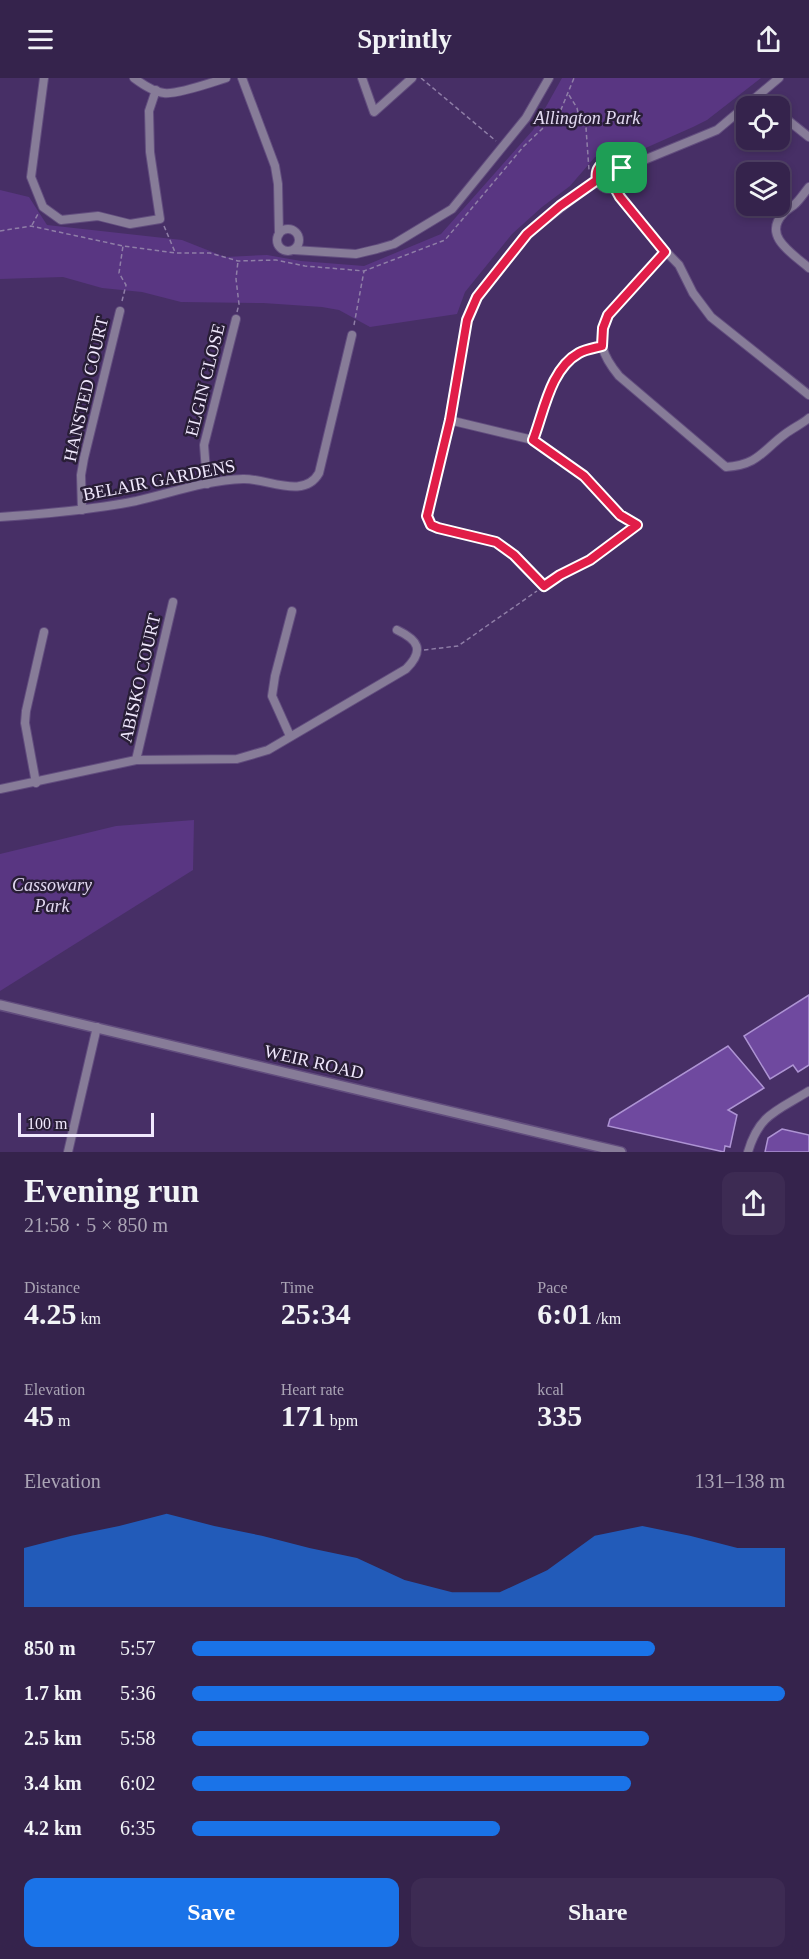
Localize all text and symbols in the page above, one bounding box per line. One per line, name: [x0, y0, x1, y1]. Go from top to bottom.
icon: menu: [24, 23, 57, 56]
icon: share: [752, 23, 785, 56]
text: Sprintly: [357, 24, 452, 54]
map controls: [736, 96, 790, 216]
button: locate: [736, 96, 790, 150]
park label: Allington Park: [533, 108, 641, 128]
pin: [596, 142, 647, 193]
icon: arrive: [605, 151, 638, 184]
button: layers: [736, 162, 790, 216]
street label: HANSTED COURT: [60, 314, 112, 464]
street label: ELGIN CLOSE: [181, 322, 229, 438]
street label: BELAIR GARDENS: [81, 455, 237, 505]
street label: ABISKO COURT: [115, 612, 165, 744]
park label: Cassowary Park: [12, 875, 92, 916]
street label: WEIR ROAD: [262, 1041, 366, 1083]
scale bar: [18, 1110, 154, 1138]
text: 100 m: [27, 1115, 67, 1132]
button: share: [722, 1172, 785, 1235]
text: Evening run: [24, 1173, 199, 1209]
text: 21:58 · 5 × 850 m: [24, 1214, 168, 1236]
text: Distance: [24, 1279, 80, 1296]
text: Time: [281, 1279, 314, 1296]
text: Pace: [537, 1279, 568, 1296]
text: 4.25: [24, 1297, 77, 1330]
text: 25:34: [281, 1297, 351, 1330]
text: 6:01: [537, 1297, 592, 1330]
text: km: [77, 1310, 101, 1327]
text: /km: [592, 1310, 621, 1327]
text: Elevation: [24, 1381, 85, 1398]
text: Heart rate: [281, 1381, 344, 1398]
text: kcal: [537, 1381, 564, 1398]
text: 45: [24, 1399, 54, 1432]
text: 171: [281, 1399, 326, 1432]
text: 335: [537, 1399, 582, 1432]
text: m: [54, 1412, 70, 1429]
text: bpm: [326, 1412, 358, 1429]
text: Elevation: [24, 1470, 101, 1492]
text: 131–138 m: [694, 1470, 785, 1492]
text: 850 m: [24, 1637, 76, 1659]
text: 5:57: [120, 1637, 156, 1659]
text: 1.7 km: [24, 1682, 82, 1704]
text: 5:36: [120, 1682, 156, 1704]
text: 2.5 km: [24, 1727, 82, 1749]
text: 5:58: [120, 1727, 156, 1749]
text: 3.4 km: [24, 1772, 82, 1794]
text: 6:02: [120, 1772, 156, 1794]
text: 4.2 km: [24, 1817, 82, 1839]
text: 6:35: [120, 1817, 156, 1839]
button: Save: [24, 1878, 399, 1947]
button: Share: [411, 1878, 785, 1947]

